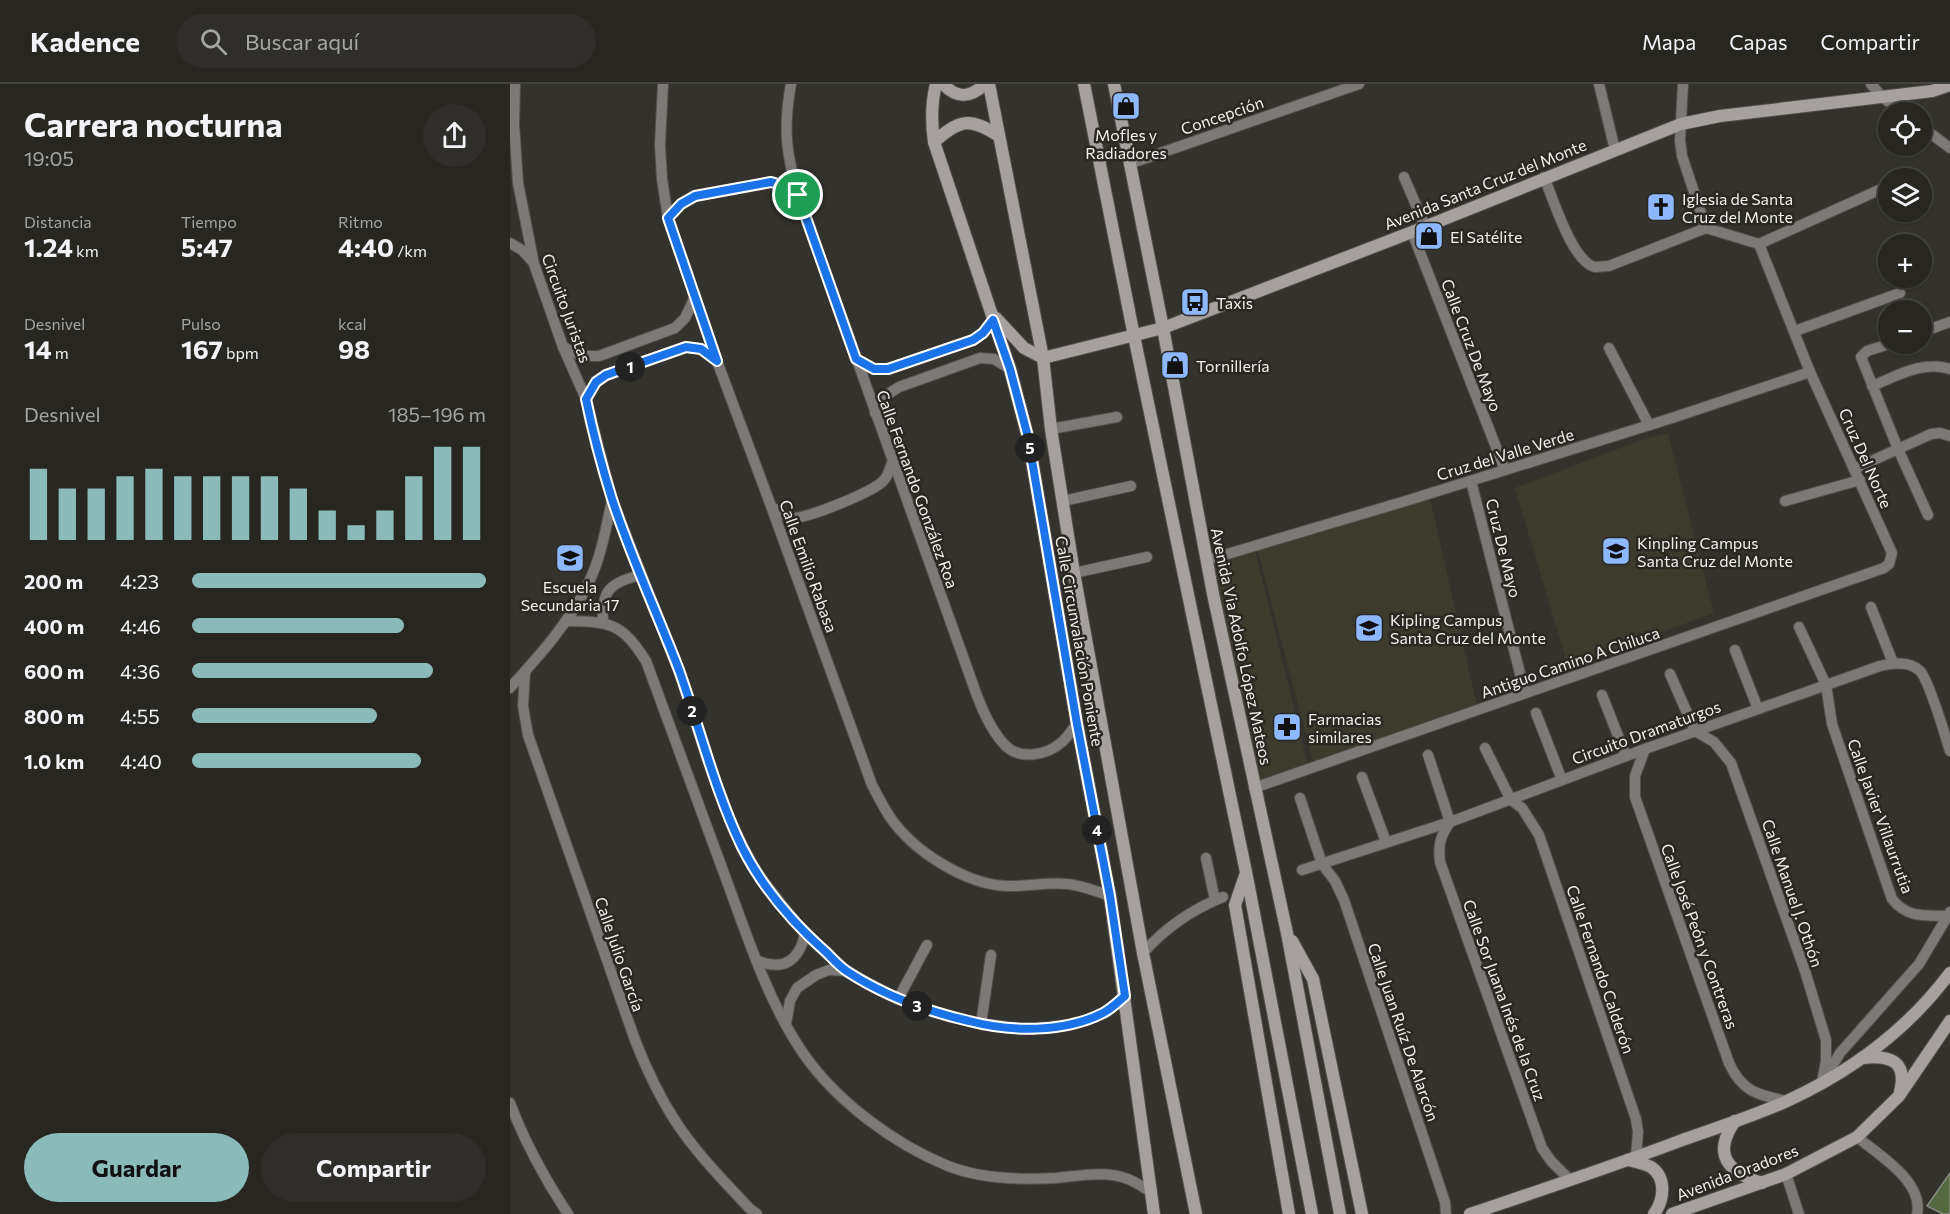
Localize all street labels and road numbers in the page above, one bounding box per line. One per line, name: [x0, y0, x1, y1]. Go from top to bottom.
street label: Concepción: [1178, 92, 1266, 138]
street label: Avenida Santa Cruz del Monte: [1381, 135, 1589, 233]
street label: Circuito Juristas: [538, 251, 596, 365]
street label: Calle Cruz De Mayo: [1438, 276, 1506, 414]
street label: Calle Fernando González Roa: [873, 387, 963, 591]
street label: Cruz Del Norte: [1835, 405, 1897, 511]
street label: Cruz del Valle Verde: [1434, 424, 1576, 484]
street label: Cruz De Mayo: [1483, 496, 1525, 600]
street label: Calle Emilio Rabasa: [776, 497, 842, 635]
street label: Avenida Via Adolfo López Mateos: [1208, 526, 1276, 766]
street label: Calle Circunvalación Poniente: [1052, 534, 1108, 748]
street label: Antiguo Camino A Chiluca: [1478, 622, 1662, 702]
street label: Circuito Dramaturgos: [1569, 696, 1723, 768]
street label: Calle Javier Villaurrutia: [1844, 736, 1918, 896]
street label: Calle Manuel J. Othón: [1759, 817, 1827, 969]
street label: Calle José Peón y Contreras: [1658, 841, 1742, 1031]
street label: Calle Fernando Calderón: [1563, 882, 1639, 1056]
street label: Calle Julio García: [591, 894, 649, 1014]
street label: Calle Sor Juana Inés de la Cruz: [1460, 897, 1550, 1103]
street label: Calle Juan Ruíz De Alarcón: [1365, 940, 1443, 1124]
street label: Avenida Oradores: [1673, 1140, 1801, 1204]

